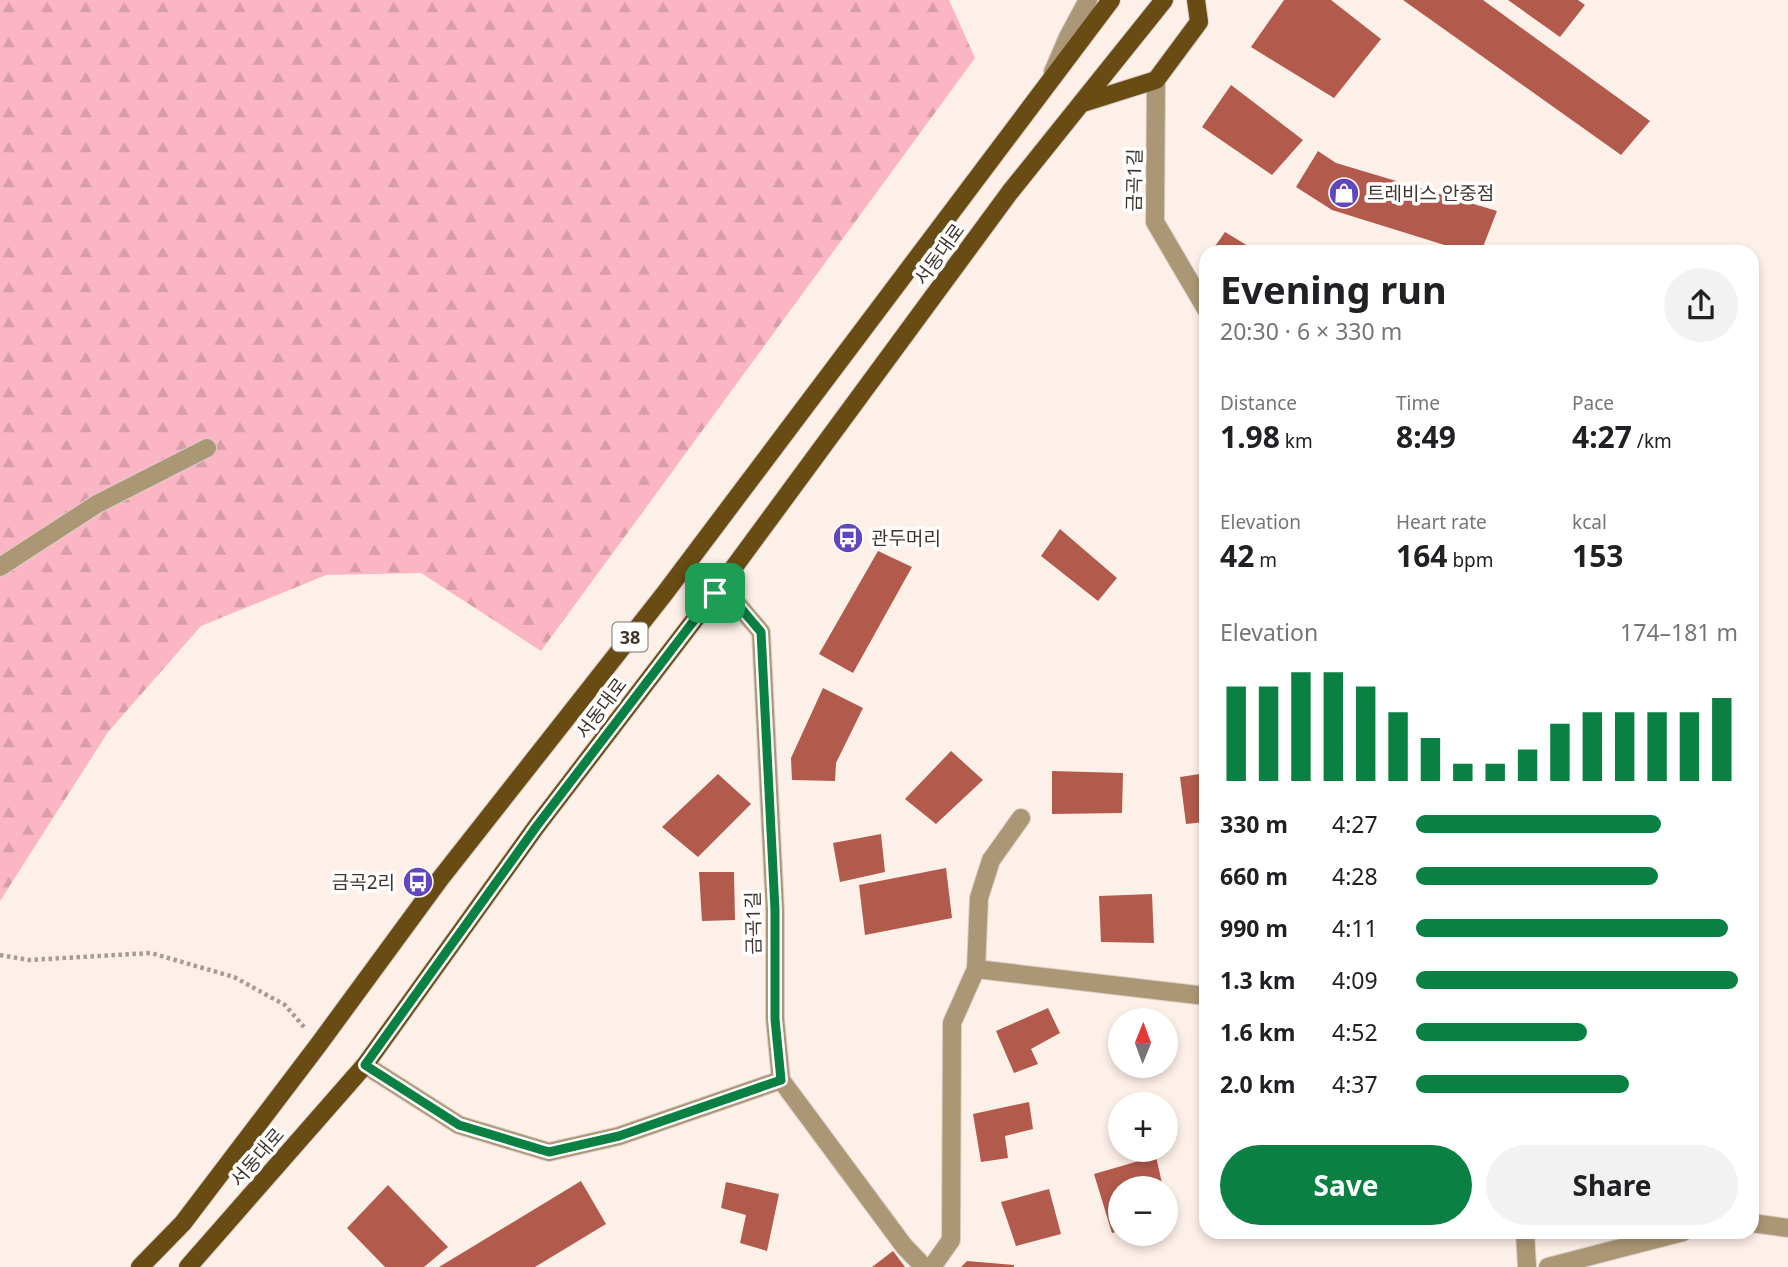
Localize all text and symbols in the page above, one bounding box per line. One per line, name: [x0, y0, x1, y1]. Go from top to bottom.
street label: 금곡1길: [1120, 148, 1148, 212]
shop icon: 트레비스 안중점: [1327, 176, 1361, 210]
place label: 트레비스 안중점: [1367, 180, 1494, 206]
street label: 서동대로: [908, 218, 970, 290]
text: Evening run: [1220, 263, 1447, 315]
button: share: [1664, 268, 1738, 342]
text: 20:30 · 6 × 330 m: [1220, 315, 1402, 347]
text: Distance: [1220, 390, 1297, 416]
text: Time: [1396, 390, 1440, 416]
text: Pace: [1572, 390, 1614, 416]
text: 1.98: [1220, 416, 1280, 457]
text: 8:49: [1396, 416, 1456, 457]
text: 4:27: [1572, 416, 1632, 457]
text: km: [1280, 428, 1313, 454]
text: /km: [1632, 428, 1672, 454]
text: Elevation: [1220, 509, 1301, 535]
text: Heart rate: [1396, 509, 1487, 535]
text: kcal: [1572, 509, 1607, 535]
bus stop icon: 관두머리: [831, 521, 865, 555]
place label: 관두머리: [871, 525, 941, 551]
text: 42: [1220, 535, 1254, 576]
text: 164: [1396, 535, 1447, 576]
text: 153: [1572, 535, 1623, 576]
text: m: [1254, 547, 1277, 573]
text: bpm: [1447, 547, 1494, 573]
pin: [685, 563, 745, 623]
icon: arrive: [696, 574, 734, 612]
text: Elevation: [1220, 616, 1318, 648]
text: 174–181 m: [1620, 616, 1738, 648]
road number: 38: [612, 622, 648, 652]
street label: 서동대로: [570, 672, 632, 744]
text: 330 m: [1220, 808, 1288, 840]
text: 4:27: [1332, 808, 1378, 840]
text: 660 m: [1220, 860, 1288, 892]
text: 4:28: [1332, 860, 1378, 892]
bus stop icon: 금곡2리: [401, 865, 435, 899]
place label: 금곡2리: [332, 869, 395, 895]
street label: 금곡1길: [739, 891, 767, 955]
text: 990 m: [1220, 912, 1288, 944]
text: 4:11: [1332, 912, 1378, 944]
text: 1.3 km: [1220, 964, 1295, 996]
text: 4:09: [1332, 964, 1378, 996]
north arrow: [1108, 1008, 1178, 1078]
map controls: [1108, 1008, 1178, 1246]
text: 1.6 km: [1220, 1016, 1295, 1048]
text: 4:52: [1332, 1016, 1378, 1048]
text: 2.0 km: [1220, 1068, 1295, 1100]
text: 4:37: [1332, 1068, 1378, 1100]
button: +: [1108, 1092, 1178, 1162]
street label: 서동대로: [224, 1122, 290, 1192]
button: Save: [1220, 1145, 1472, 1225]
button: Share: [1486, 1145, 1738, 1225]
button: −: [1108, 1176, 1178, 1246]

